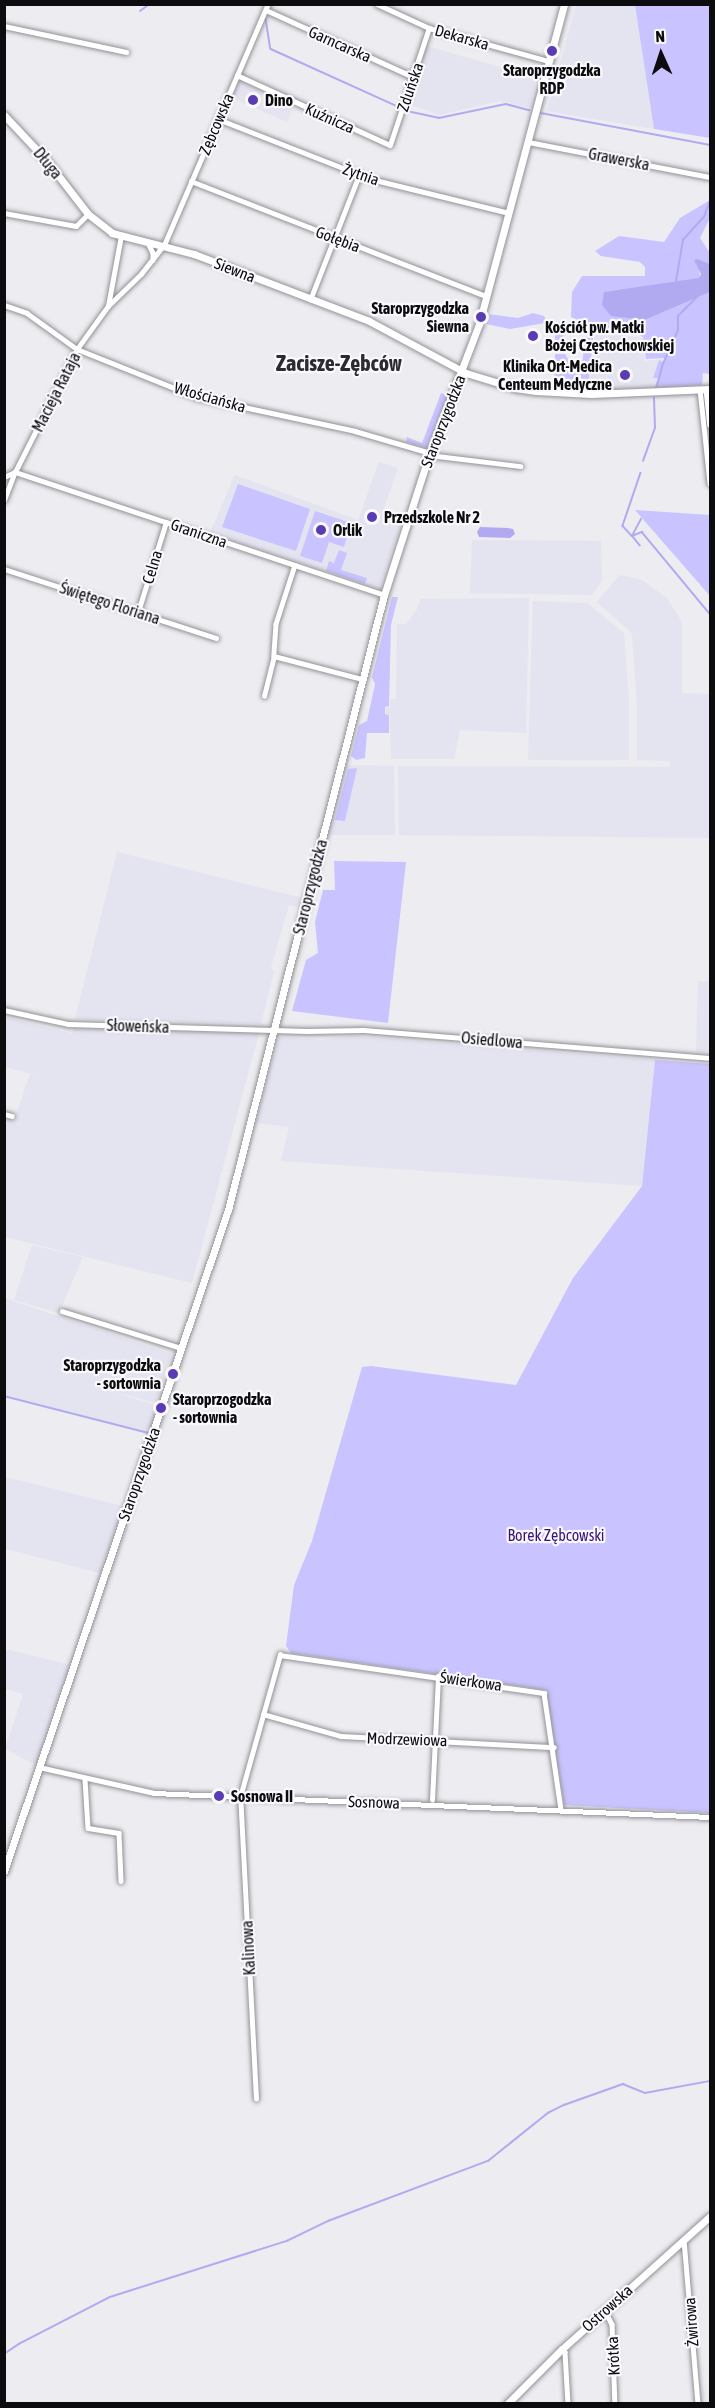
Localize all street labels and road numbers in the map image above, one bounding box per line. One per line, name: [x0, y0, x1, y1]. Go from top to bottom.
street label: Dekarska: [433, 20, 491, 54]
street label: Garncarska: [306, 22, 374, 66]
street label: Zduńska: [393, 60, 427, 114]
street label: Zębcowska: [194, 90, 238, 158]
street label: Kuźnicza: [302, 99, 358, 137]
street label: Długa: [30, 143, 66, 183]
street label: Grawerska: [587, 144, 651, 174]
street label: Żytnia: [340, 159, 382, 189]
street label: Gołębia: [313, 222, 363, 256]
street label: Siewna: [212, 253, 258, 287]
street label: Macieja Rataja: [28, 349, 84, 435]
street label: Staroprzygodzka: [417, 372, 469, 470]
street label: Włościańska: [172, 378, 248, 416]
street label: Graniczna: [168, 514, 230, 552]
street label: Celna: [138, 548, 166, 586]
street label: Świętego Floriana: [58, 578, 162, 628]
street label: Staroprzygodzka: [289, 837, 331, 937]
street label: Słoweńska: [106, 1015, 170, 1037]
street label: Osiedlowa: [460, 1028, 524, 1052]
street label: Staroprzygodzka: [114, 1425, 164, 1523]
street label: Świerkowa: [439, 1667, 503, 1695]
street label: Modrzewiowa: [366, 1728, 448, 1750]
street label: Sosnowa: [348, 1792, 400, 1812]
street label: Kalinowa: [237, 1920, 259, 1976]
street label: Ostrowska: [578, 2280, 636, 2336]
street label: Żwirowa: [680, 2297, 702, 2347]
street label: Krótka: [602, 2336, 624, 2376]

